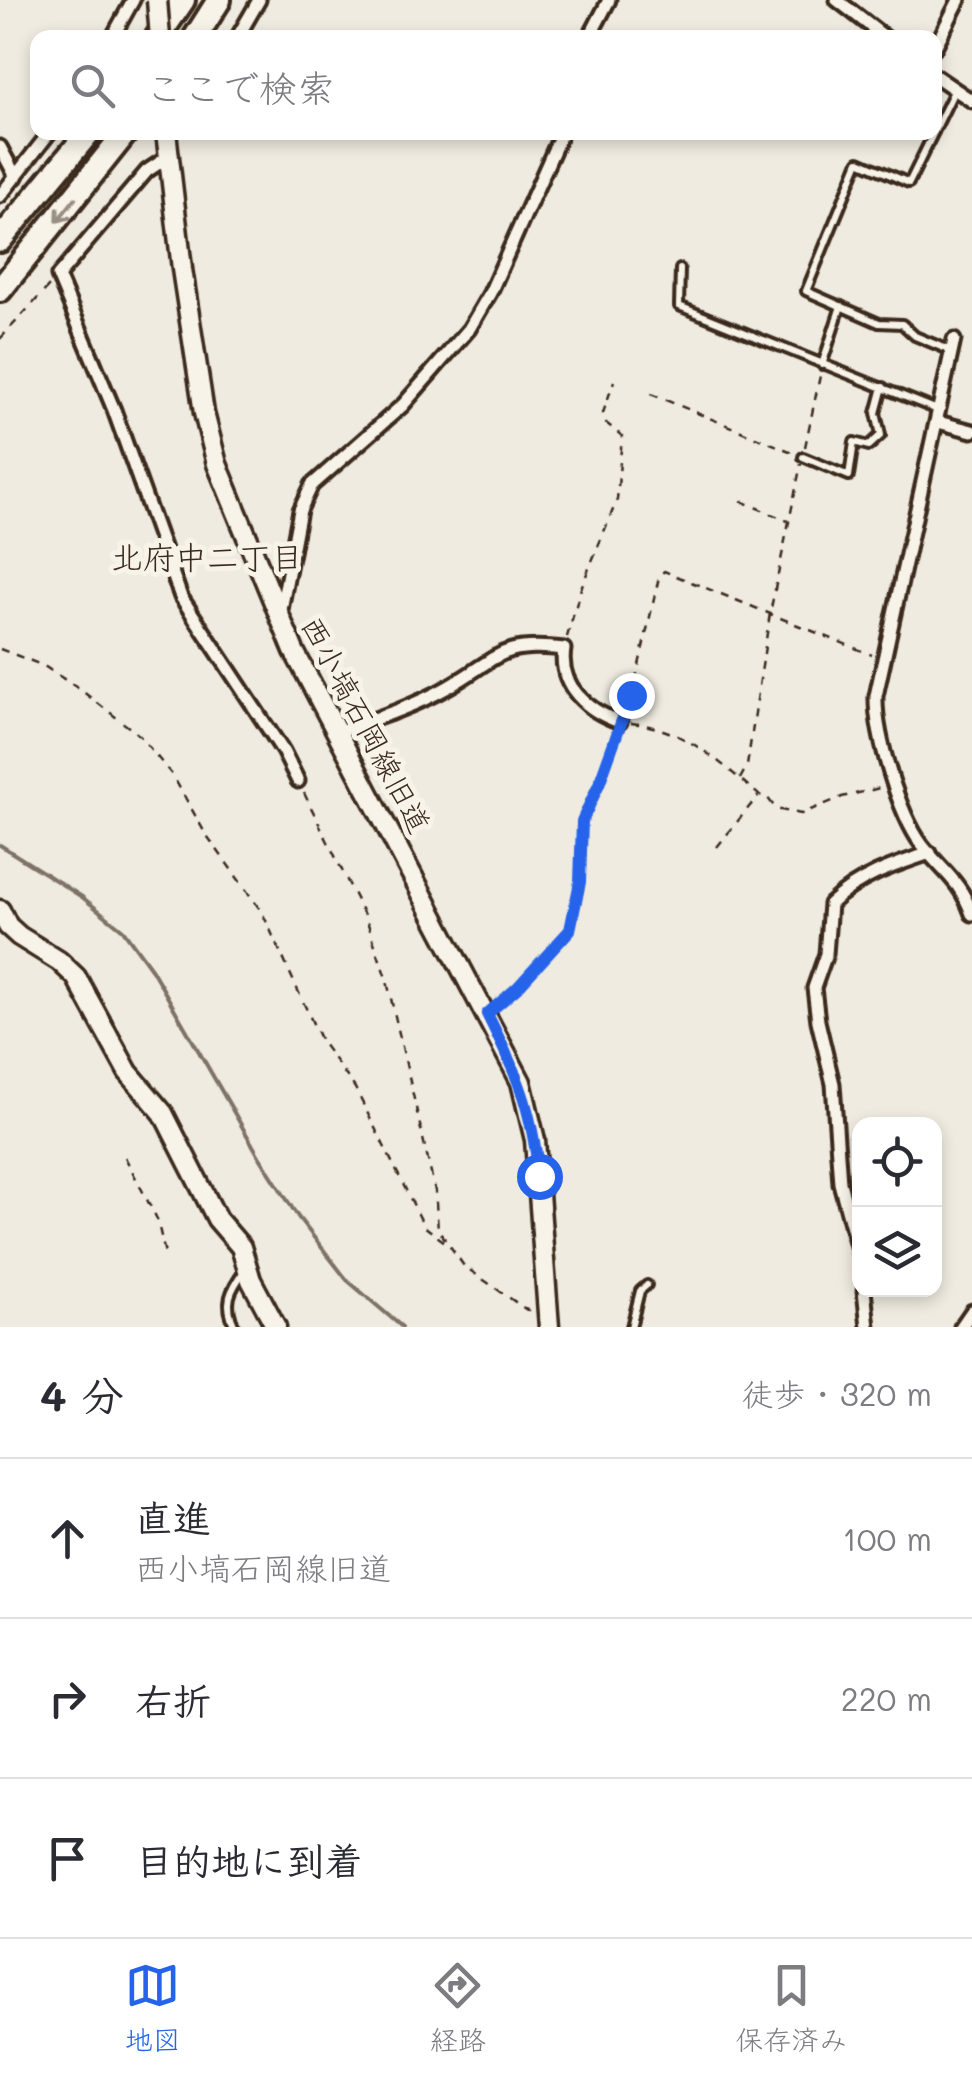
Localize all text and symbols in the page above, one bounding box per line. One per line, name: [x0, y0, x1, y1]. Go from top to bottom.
search box: [30, 30, 942, 140]
icon: search: [65, 58, 120, 113]
text: ここで検索: [145, 62, 335, 112]
one-way arrow: [56, 196, 78, 222]
district label: 北府中二丁目: [111, 535, 303, 577]
street label: 西小塙石岡線旧道: [293, 609, 441, 839]
route end: [609, 673, 655, 719]
map controls: [852, 1117, 942, 1297]
button: locate: [852, 1117, 942, 1207]
route start: [517, 1154, 563, 1200]
button: layers: [852, 1207, 942, 1297]
text: 4 分: [40, 1367, 124, 1422]
text: 徒歩 · 320 m: [742, 1372, 932, 1414]
text: 直進: [135, 1492, 211, 1542]
icon: ahead: [40, 1511, 95, 1566]
text: 100 m: [842, 1517, 932, 1559]
text: 西小塙石岡線旧道: [135, 1546, 391, 1588]
icon: right: [40, 1671, 95, 1726]
text: 右折: [135, 1675, 211, 1725]
text: 220 m: [841, 1677, 932, 1719]
icon: arrive: [40, 1831, 95, 1886]
text: 目的地に到着: [135, 1835, 363, 1885]
tab: 地図: [125, 1958, 181, 2058]
tab: 経路: [430, 1958, 486, 2058]
tab: 保存済み: [735, 1958, 847, 2058]

